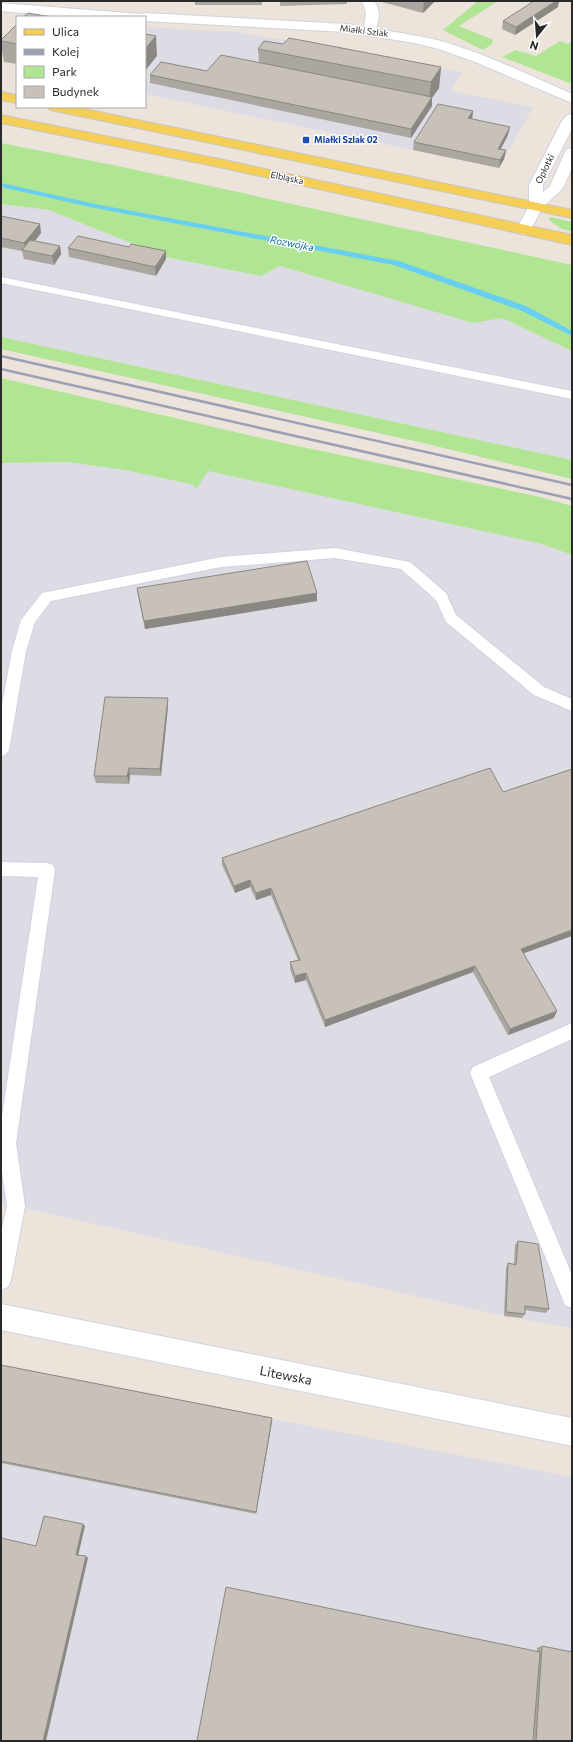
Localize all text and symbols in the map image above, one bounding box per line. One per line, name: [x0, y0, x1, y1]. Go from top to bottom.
legend: [16, 16, 146, 108]
north arrow: [517, 16, 557, 56]
street label: Miałki Szlak: [339, 22, 389, 39]
text: Ulica: [52, 24, 79, 38]
text: N: [528, 39, 540, 53]
text: Kolej: [52, 44, 79, 58]
text: Park: [52, 64, 78, 78]
text: Budynek: [52, 84, 100, 98]
place label: Miałki Szlak 02: [314, 134, 378, 145]
marker: Miałki Szlak 02: [301, 135, 311, 145]
street label: Opłotki: [533, 152, 556, 185]
street label: Elbląska: [270, 169, 305, 186]
water label: Rozwójka: [269, 233, 315, 253]
street label: Litewska: [259, 1362, 313, 1388]

